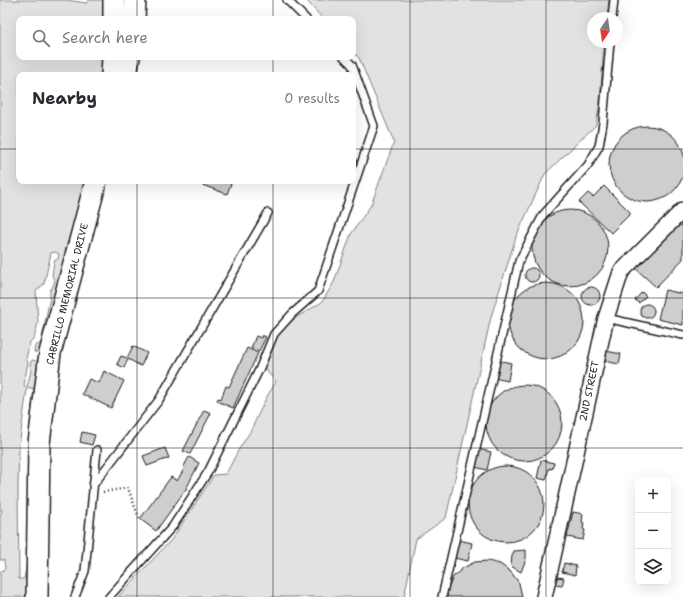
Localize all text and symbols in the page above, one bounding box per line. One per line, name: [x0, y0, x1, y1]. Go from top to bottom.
north arrow: [587, 12, 623, 48]
search box: [16, 16, 356, 60]
icon: search: [30, 27, 52, 49]
text: Search here: [62, 28, 148, 48]
text: Nearby: [32, 87, 97, 109]
text: 0 results: [284, 90, 340, 107]
street label: CABRILLO MEMORIAL DRIVE: [43, 222, 91, 366]
street label: 2ND STREET: [576, 360, 602, 422]
map controls: [635, 477, 671, 585]
button: +: [635, 477, 671, 513]
button: −: [635, 513, 671, 549]
button: layers: [635, 549, 671, 585]

